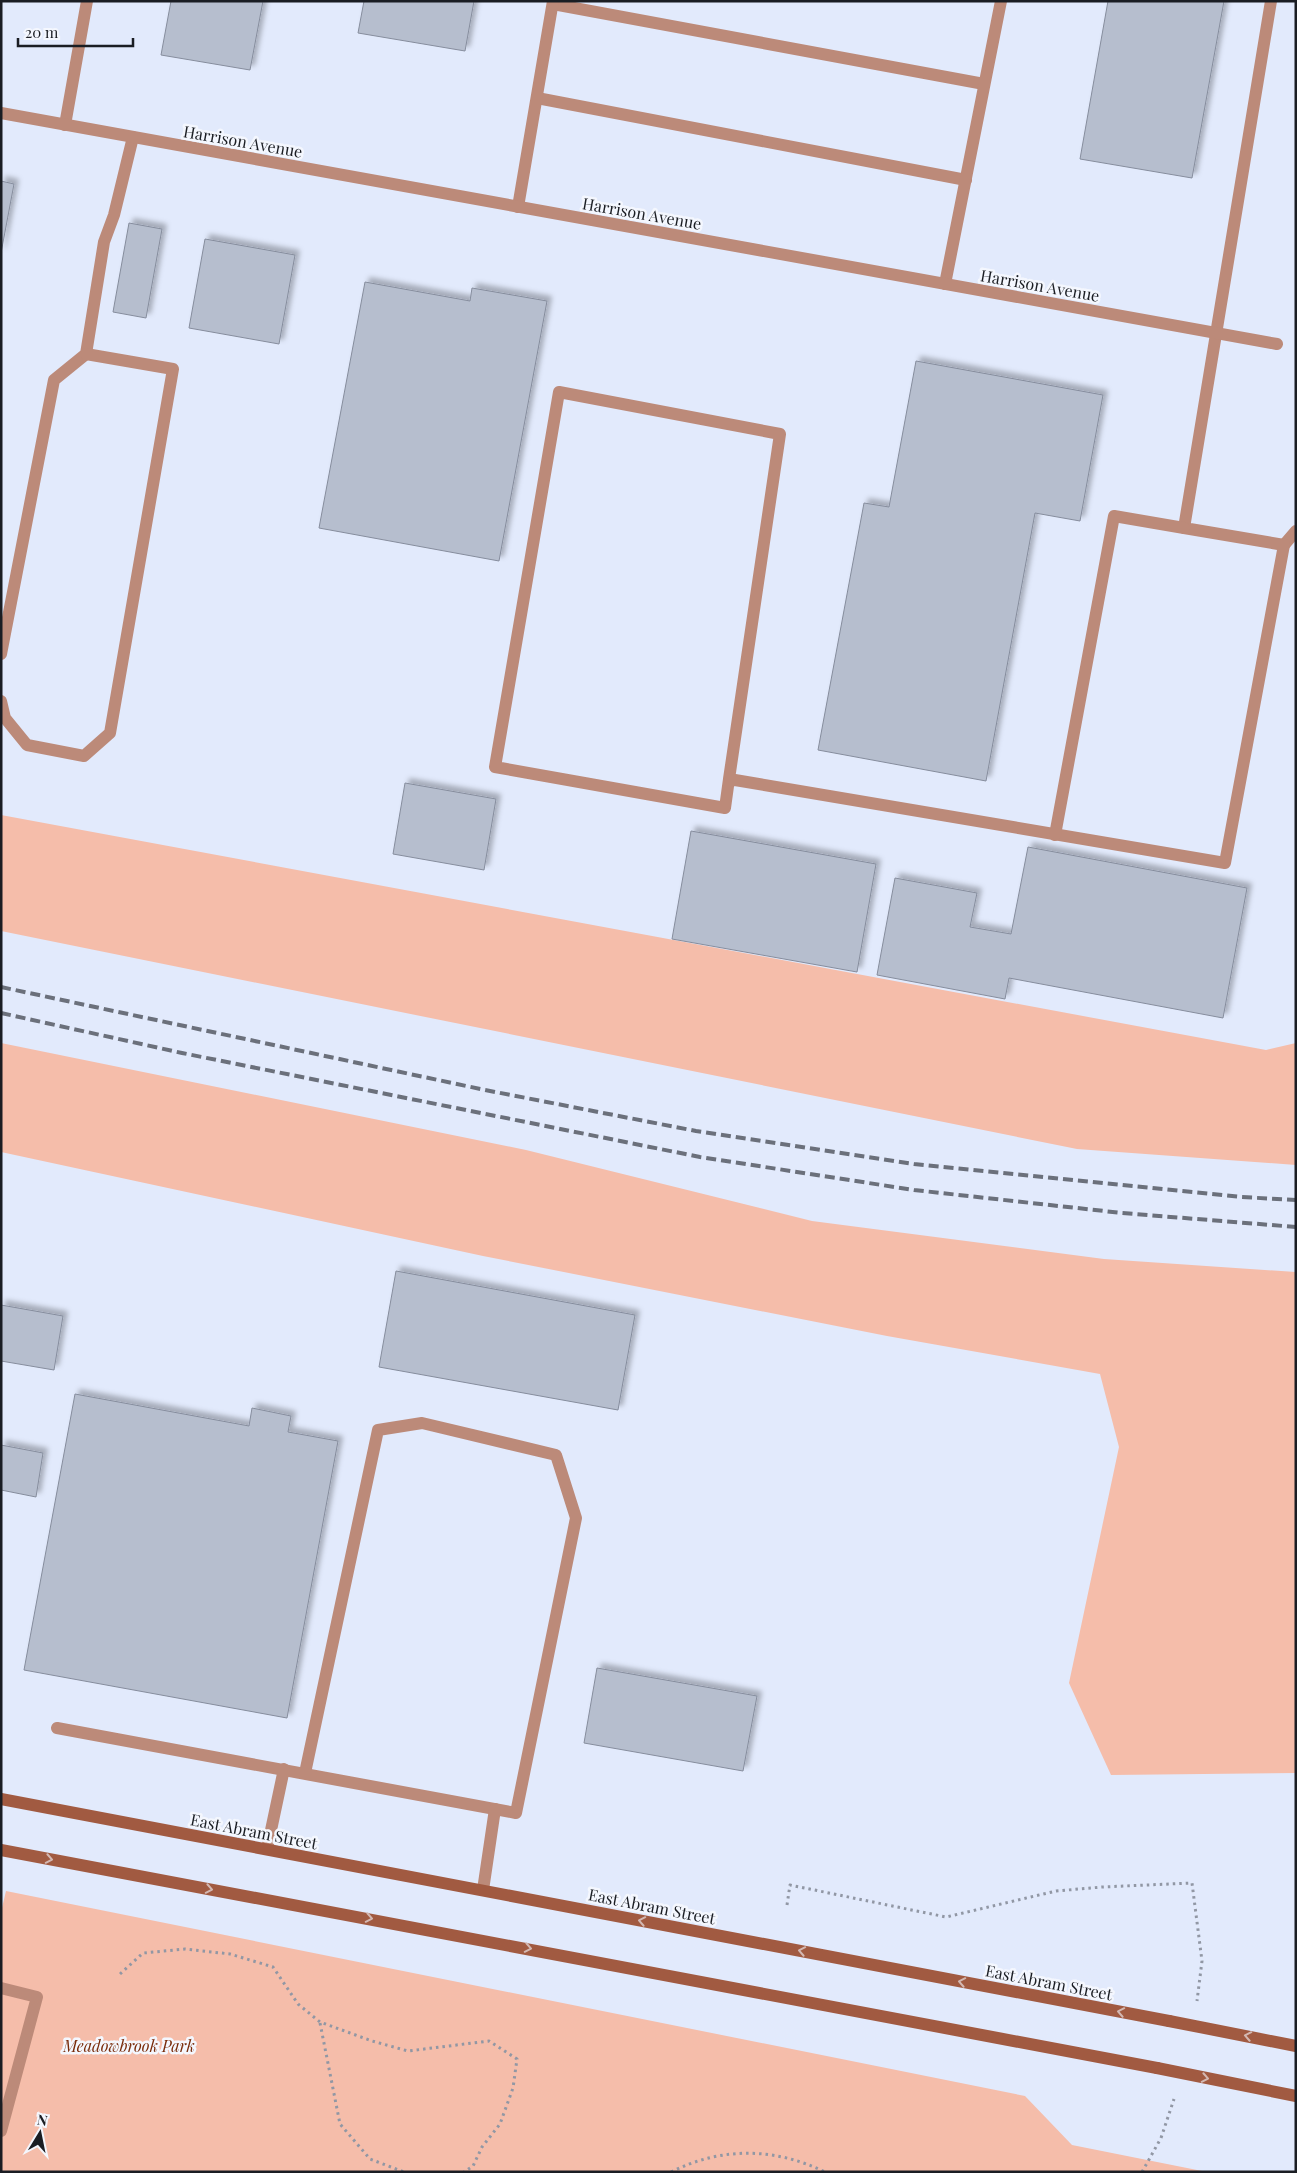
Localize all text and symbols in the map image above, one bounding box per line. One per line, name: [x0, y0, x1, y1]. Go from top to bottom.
scale bar: [18, 15, 132, 47]
text: 20 m: [25, 22, 59, 42]
street label: Harrison Avenue: [182, 120, 304, 162]
street label: Harrison Avenue: [581, 192, 703, 234]
street label: Harrison Avenue: [979, 264, 1101, 306]
street label: East Abram Street: [189, 1808, 320, 1854]
one-way arrow: [45, 1853, 54, 1863]
one-way arrow: [205, 1883, 213, 1893]
street label: East Abram Street: [587, 1883, 718, 1929]
one-way arrow: [364, 1913, 373, 1923]
one-way arrow: [638, 1916, 647, 1927]
one-way arrow: [524, 1943, 533, 1953]
one-way arrow: [798, 1947, 806, 1957]
street label: East Abram Street: [984, 1959, 1115, 2005]
one-way arrow: [957, 1977, 966, 1987]
one-way arrow: [1117, 2007, 1126, 2018]
one-way arrow: [1243, 2032, 1252, 2042]
park label: Meadowbrook Park: [62, 2035, 195, 2056]
one-way arrow: [1200, 2072, 1209, 2082]
north arrow: [15, 2108, 65, 2158]
text: N: [36, 2109, 49, 2130]

